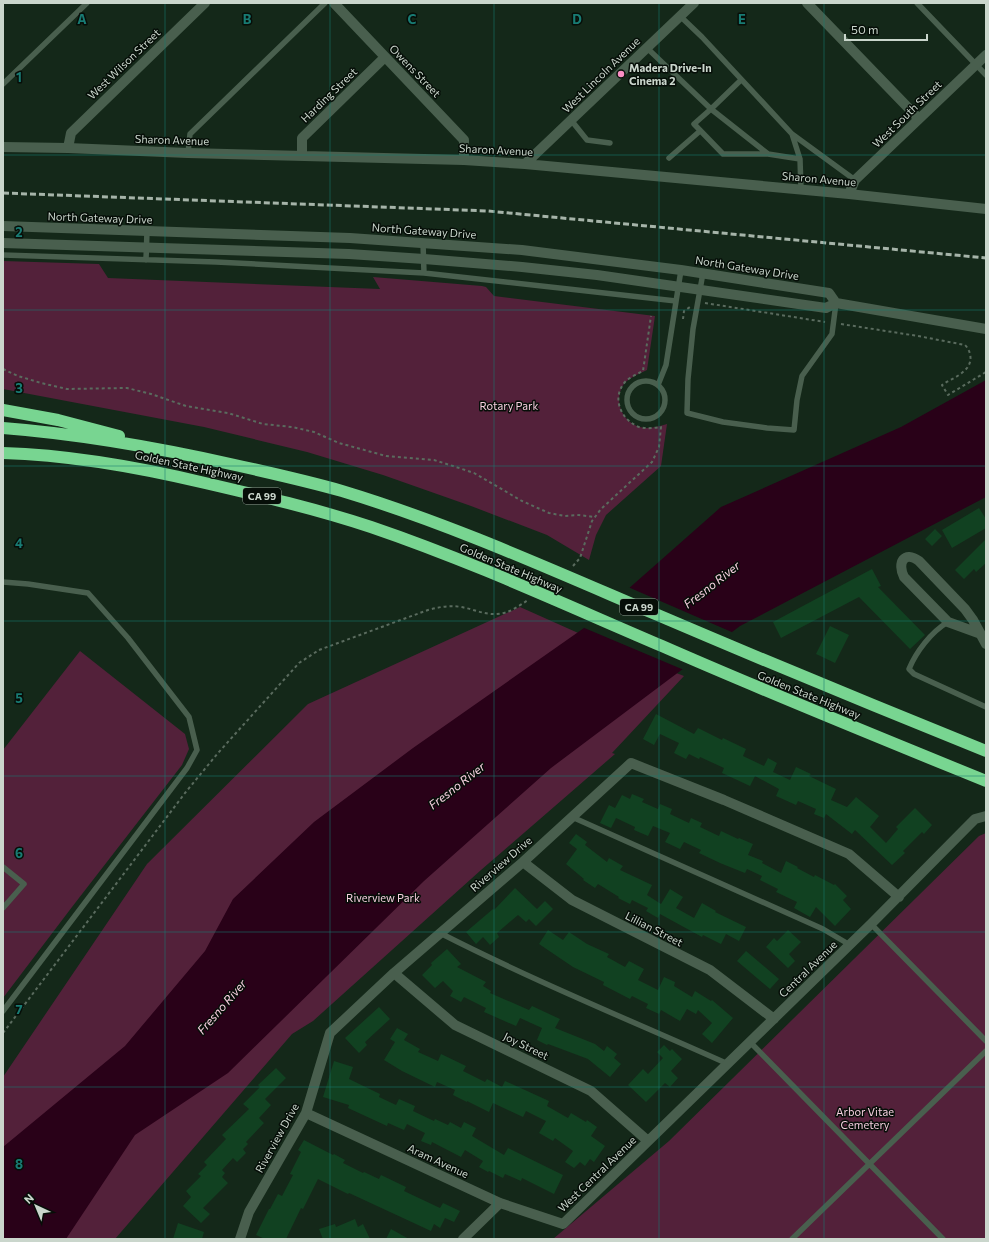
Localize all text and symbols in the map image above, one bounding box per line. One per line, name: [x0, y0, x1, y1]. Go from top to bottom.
text: A: [77, 11, 87, 27]
text: B: [243, 11, 252, 27]
text: C: [408, 11, 417, 27]
text: D: [572, 11, 582, 27]
text: E: [738, 11, 746, 27]
scale bar: [845, 16, 927, 42]
text: 50 m: [851, 22, 879, 36]
street label: West Wilson Street: [85, 25, 163, 102]
street label: West Lincoln Avenue: [559, 34, 642, 115]
street label: Owens Street: [387, 42, 444, 100]
place label: Madera Drive-In Cinema 2: [629, 61, 712, 87]
street label: Harding Street: [298, 64, 360, 125]
text: 1: [16, 69, 22, 85]
marker: Madera Drive-In Cinema 2: [616, 69, 626, 79]
street label: West South Street: [869, 77, 944, 150]
street label: Sharon Avenue: [135, 132, 210, 147]
street label: Sharon Avenue: [459, 141, 534, 158]
street label: Sharon Avenue: [781, 169, 857, 188]
street label: North Gateway Drive: [47, 209, 153, 226]
street label: North Gateway Drive: [371, 220, 477, 241]
text: 2: [15, 224, 23, 240]
street label: North Gateway Drive: [694, 253, 800, 282]
text: 3: [15, 380, 23, 396]
park label: Rotary Park: [480, 399, 539, 412]
street label: Golden State Highway: [134, 448, 245, 483]
road number: CA 99: [243, 488, 281, 504]
text: 4: [15, 535, 23, 551]
street label: Golden State Highway: [458, 540, 565, 595]
water label: Fresno River: [680, 557, 743, 611]
road number: CA 99: [620, 599, 658, 615]
street label: Golden State Highway: [756, 668, 863, 721]
text: 5: [15, 690, 23, 706]
water label: Fresno River: [425, 758, 488, 812]
street label: Riverview Drive: [467, 833, 534, 894]
text: 6: [15, 845, 23, 861]
park label: Riverview Park: [346, 891, 420, 904]
street label: Lillian Street: [623, 909, 686, 949]
street label: Central Avenue: [776, 938, 840, 1000]
water label: Fresno River: [194, 975, 250, 1036]
text: 7: [15, 1001, 23, 1017]
street label: Joy Street: [501, 1029, 551, 1063]
street label: Riverview Drive: [252, 1101, 301, 1175]
park label: Arbor Vitae Cemetery: [836, 1105, 894, 1131]
street label: West Central Avenue: [555, 1133, 639, 1214]
street label: Aram Avenue: [406, 1141, 471, 1180]
text: 8: [15, 1156, 23, 1172]
north arrow: [16, 1186, 56, 1226]
text: N: [21, 1191, 36, 1206]

